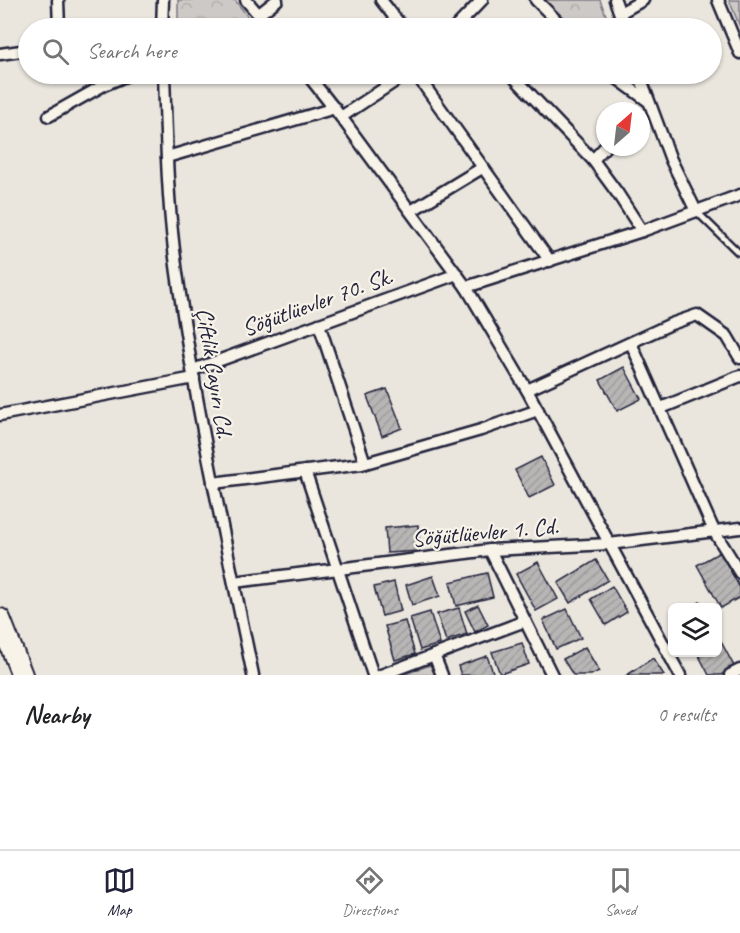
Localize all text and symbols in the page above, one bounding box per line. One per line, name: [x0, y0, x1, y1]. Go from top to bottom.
search box: [18, 18, 722, 84]
icon: search: [39, 35, 72, 68]
text: Search here: [87, 37, 177, 65]
north arrow: [596, 102, 650, 156]
street label: Söğütlüevler 70. Sk.: [238, 261, 397, 343]
street label: Çiftlik Çayırı Cd.: [190, 306, 240, 441]
street label: Söğütlüevler 1. Cd.: [410, 511, 560, 553]
map controls: [668, 603, 722, 657]
button: layers: [668, 603, 722, 657]
text: Nearby: [24, 698, 89, 731]
text: 0 results: [657, 702, 716, 727]
tab: Map: [103, 864, 136, 920]
tab: Directions: [342, 864, 398, 920]
tab: Saved: [604, 864, 637, 920]

